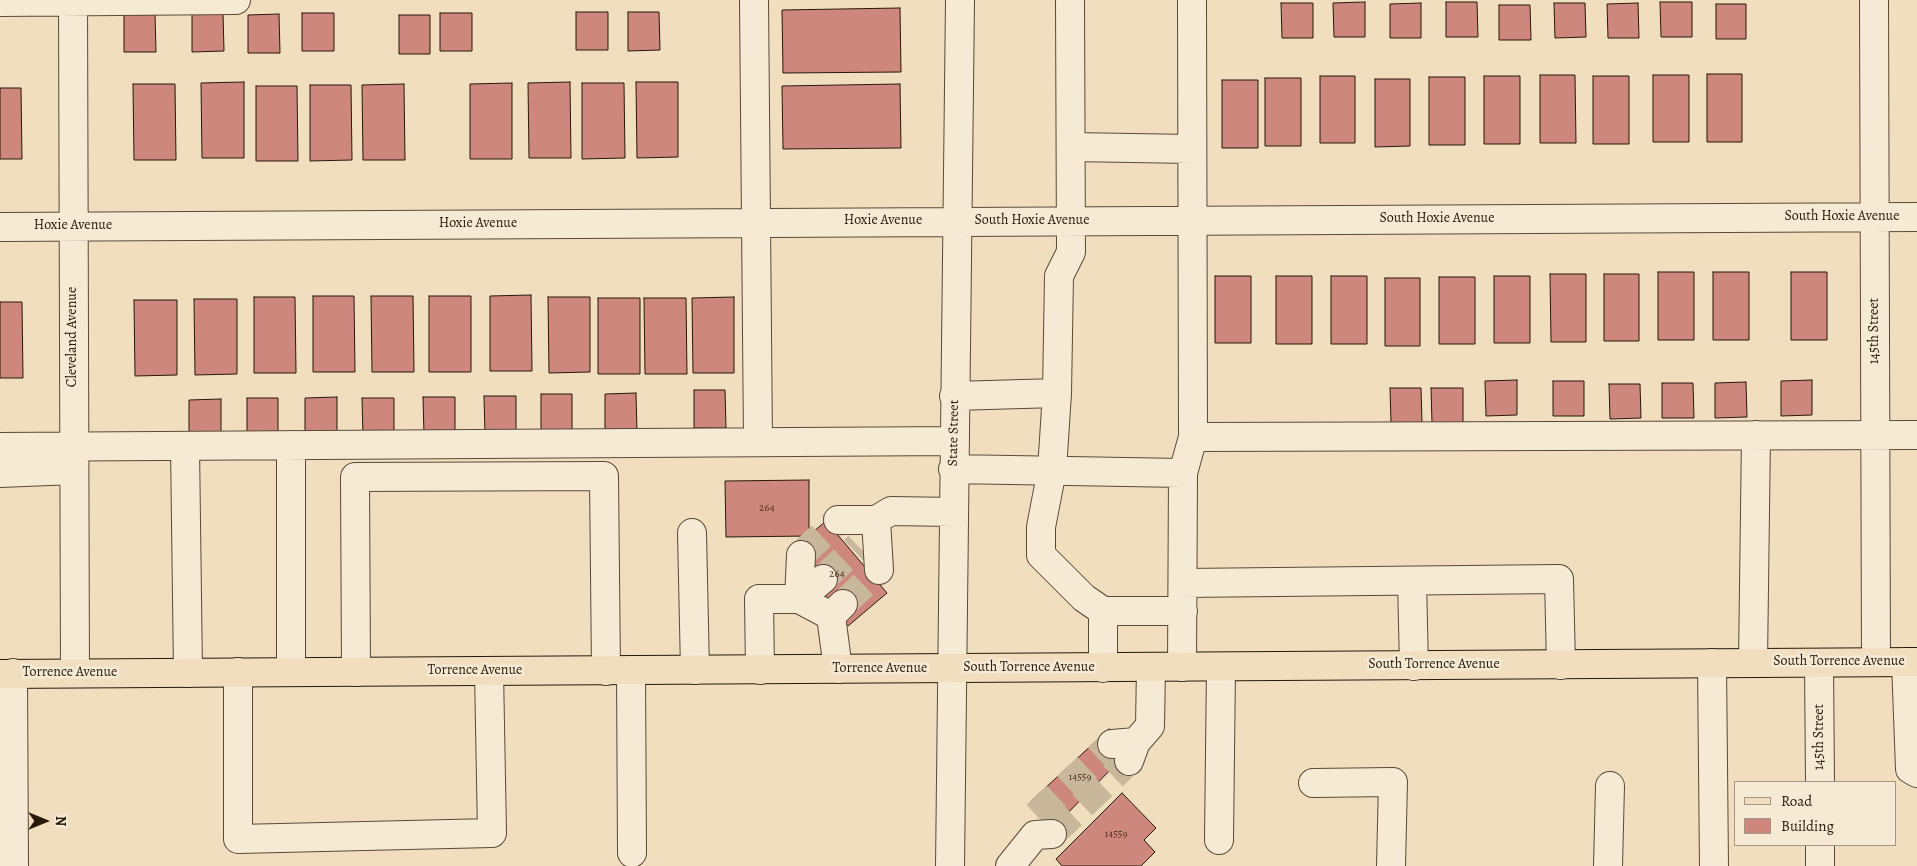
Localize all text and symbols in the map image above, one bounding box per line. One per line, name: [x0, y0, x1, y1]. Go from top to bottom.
street label: South Hoxie Avenue: [1785, 209, 1899, 225]
street label: South Hoxie Avenue: [1380, 211, 1494, 227]
street label: Hoxie Avenue: [844, 213, 922, 229]
street label: South Hoxie Avenue: [975, 213, 1089, 229]
street label: Hoxie Avenue: [439, 216, 517, 232]
street label: Hoxie Avenue: [34, 218, 112, 234]
street label: Cleveland Avenue: [65, 287, 81, 387]
street label: 145th Street: [1867, 298, 1883, 364]
street label: State Street: [945, 400, 963, 466]
house number: 264: [759, 501, 775, 515]
house number: 264: [829, 567, 845, 581]
street label: South Torrence Avenue: [1773, 654, 1905, 670]
street label: South Torrence Avenue: [1368, 657, 1500, 673]
street label: South Torrence Avenue: [963, 660, 1095, 676]
street label: Torrence Avenue: [833, 661, 927, 677]
street label: Torrence Avenue: [428, 663, 522, 679]
street label: Torrence Avenue: [23, 665, 117, 681]
street label: 145th Street: [1812, 704, 1828, 770]
house number: 14559: [1068, 770, 1092, 784]
legend: [1734, 781, 1897, 846]
text: Road: [1781, 791, 1812, 811]
north arrow: [20, 796, 70, 846]
text: N: [51, 816, 70, 826]
text: Building: [1781, 816, 1834, 836]
house number: 14559: [1104, 827, 1128, 841]

